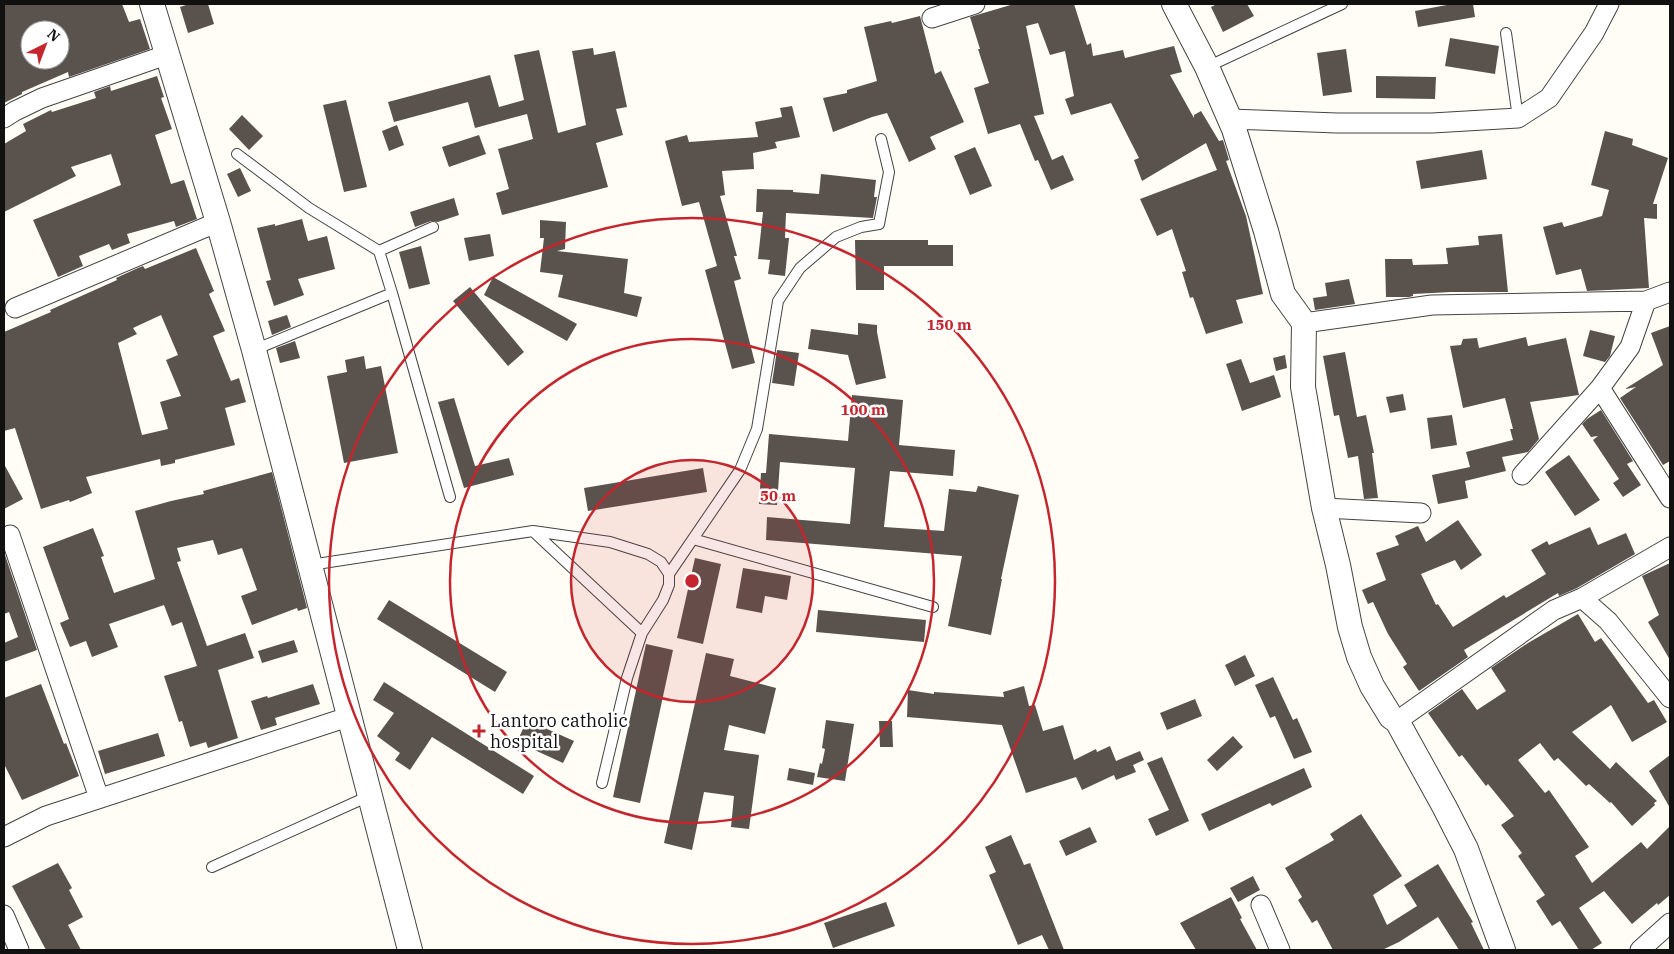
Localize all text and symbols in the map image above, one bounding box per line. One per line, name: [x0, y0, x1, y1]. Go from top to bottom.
north arrow: [20, 20, 70, 70]
text: N: [44, 25, 64, 46]
text: 150 m: [926, 315, 972, 334]
text: 100 m: [840, 400, 886, 419]
text: 50 m: [760, 486, 796, 505]
centre of rings: [683, 572, 701, 590]
place label: Lantoro catholic hospital: [490, 709, 628, 753]
marker: Lantoro catholic hospital: [472, 724, 486, 738]

